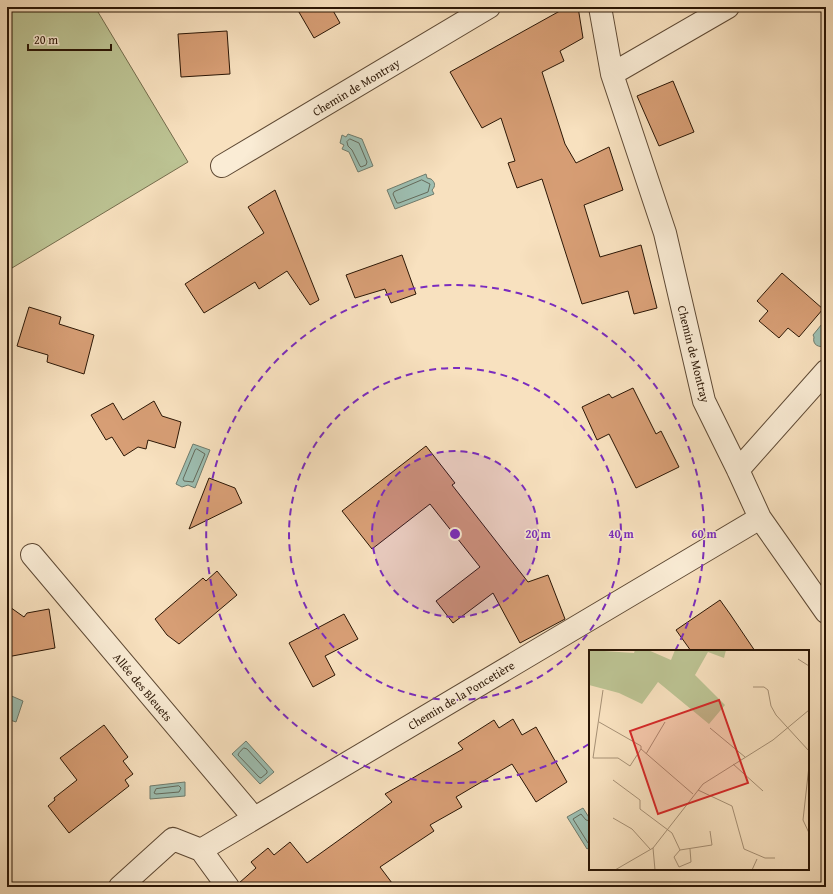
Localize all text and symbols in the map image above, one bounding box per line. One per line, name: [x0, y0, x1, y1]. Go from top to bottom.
scale bar: [28, 26, 111, 52]
text: 20 m: [34, 31, 58, 48]
street label: Chemin de Montray: [309, 54, 403, 120]
street label: Chemin de Montray: [674, 304, 714, 404]
text: 20 m: [525, 525, 551, 542]
text: 40 m: [608, 525, 634, 542]
text: 60 m: [691, 525, 717, 542]
centre of rings: [448, 527, 462, 541]
street label: Allée des Bleuets: [109, 649, 177, 725]
inset map: [589, 650, 809, 870]
street label: Chemin de la Poncetière: [404, 656, 518, 734]

